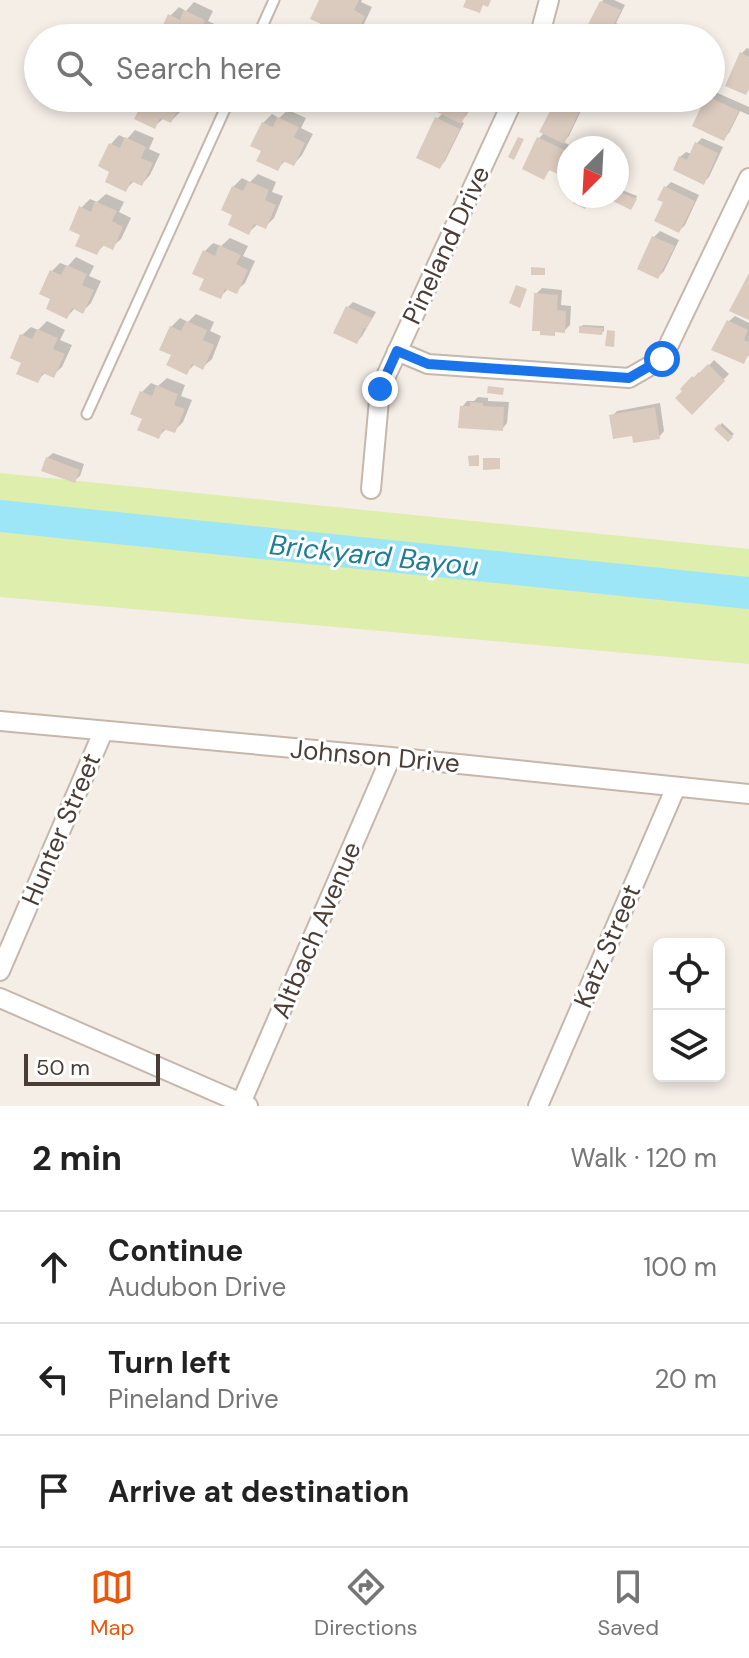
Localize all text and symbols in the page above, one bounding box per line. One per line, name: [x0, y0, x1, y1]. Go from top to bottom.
search box: [24, 24, 725, 112]
icon: search: [52, 46, 96, 90]
text: Search here: [116, 49, 282, 88]
north arrow: [557, 136, 629, 208]
street label: Pineland Drive: [395, 160, 497, 330]
route start: [644, 341, 680, 377]
route end: [362, 371, 398, 407]
water label: Brickyard Bayou: [268, 526, 480, 585]
street label: Johnson Drive: [289, 732, 461, 780]
street label: Hunter Street: [14, 748, 108, 910]
street label: Altbach Avenue: [263, 836, 369, 1024]
street label: Katz Street: [566, 879, 648, 1013]
map controls: [653, 938, 725, 1082]
button: locate: [653, 938, 725, 1010]
button: layers: [653, 1010, 725, 1082]
scale bar: [24, 1050, 160, 1086]
text: 50 m: [36, 1053, 90, 1082]
text: 2 min: [32, 1136, 122, 1181]
text: Walk · 120 m: [570, 1141, 717, 1175]
text: Continue: [108, 1231, 243, 1270]
icon: ahead: [32, 1245, 76, 1289]
text: 100 m: [643, 1250, 717, 1284]
text: Audubon Drive: [108, 1270, 286, 1304]
text: Turn left: [108, 1343, 231, 1382]
icon: left: [32, 1357, 76, 1401]
text: 20 m: [654, 1362, 717, 1396]
text: Pineland Drive: [108, 1382, 279, 1416]
icon: arrive: [32, 1469, 76, 1513]
text: Arrive at destination: [108, 1472, 409, 1511]
tab: Map: [90, 1565, 134, 1642]
tab: Directions: [314, 1565, 418, 1642]
tab: Saved: [597, 1565, 659, 1642]

